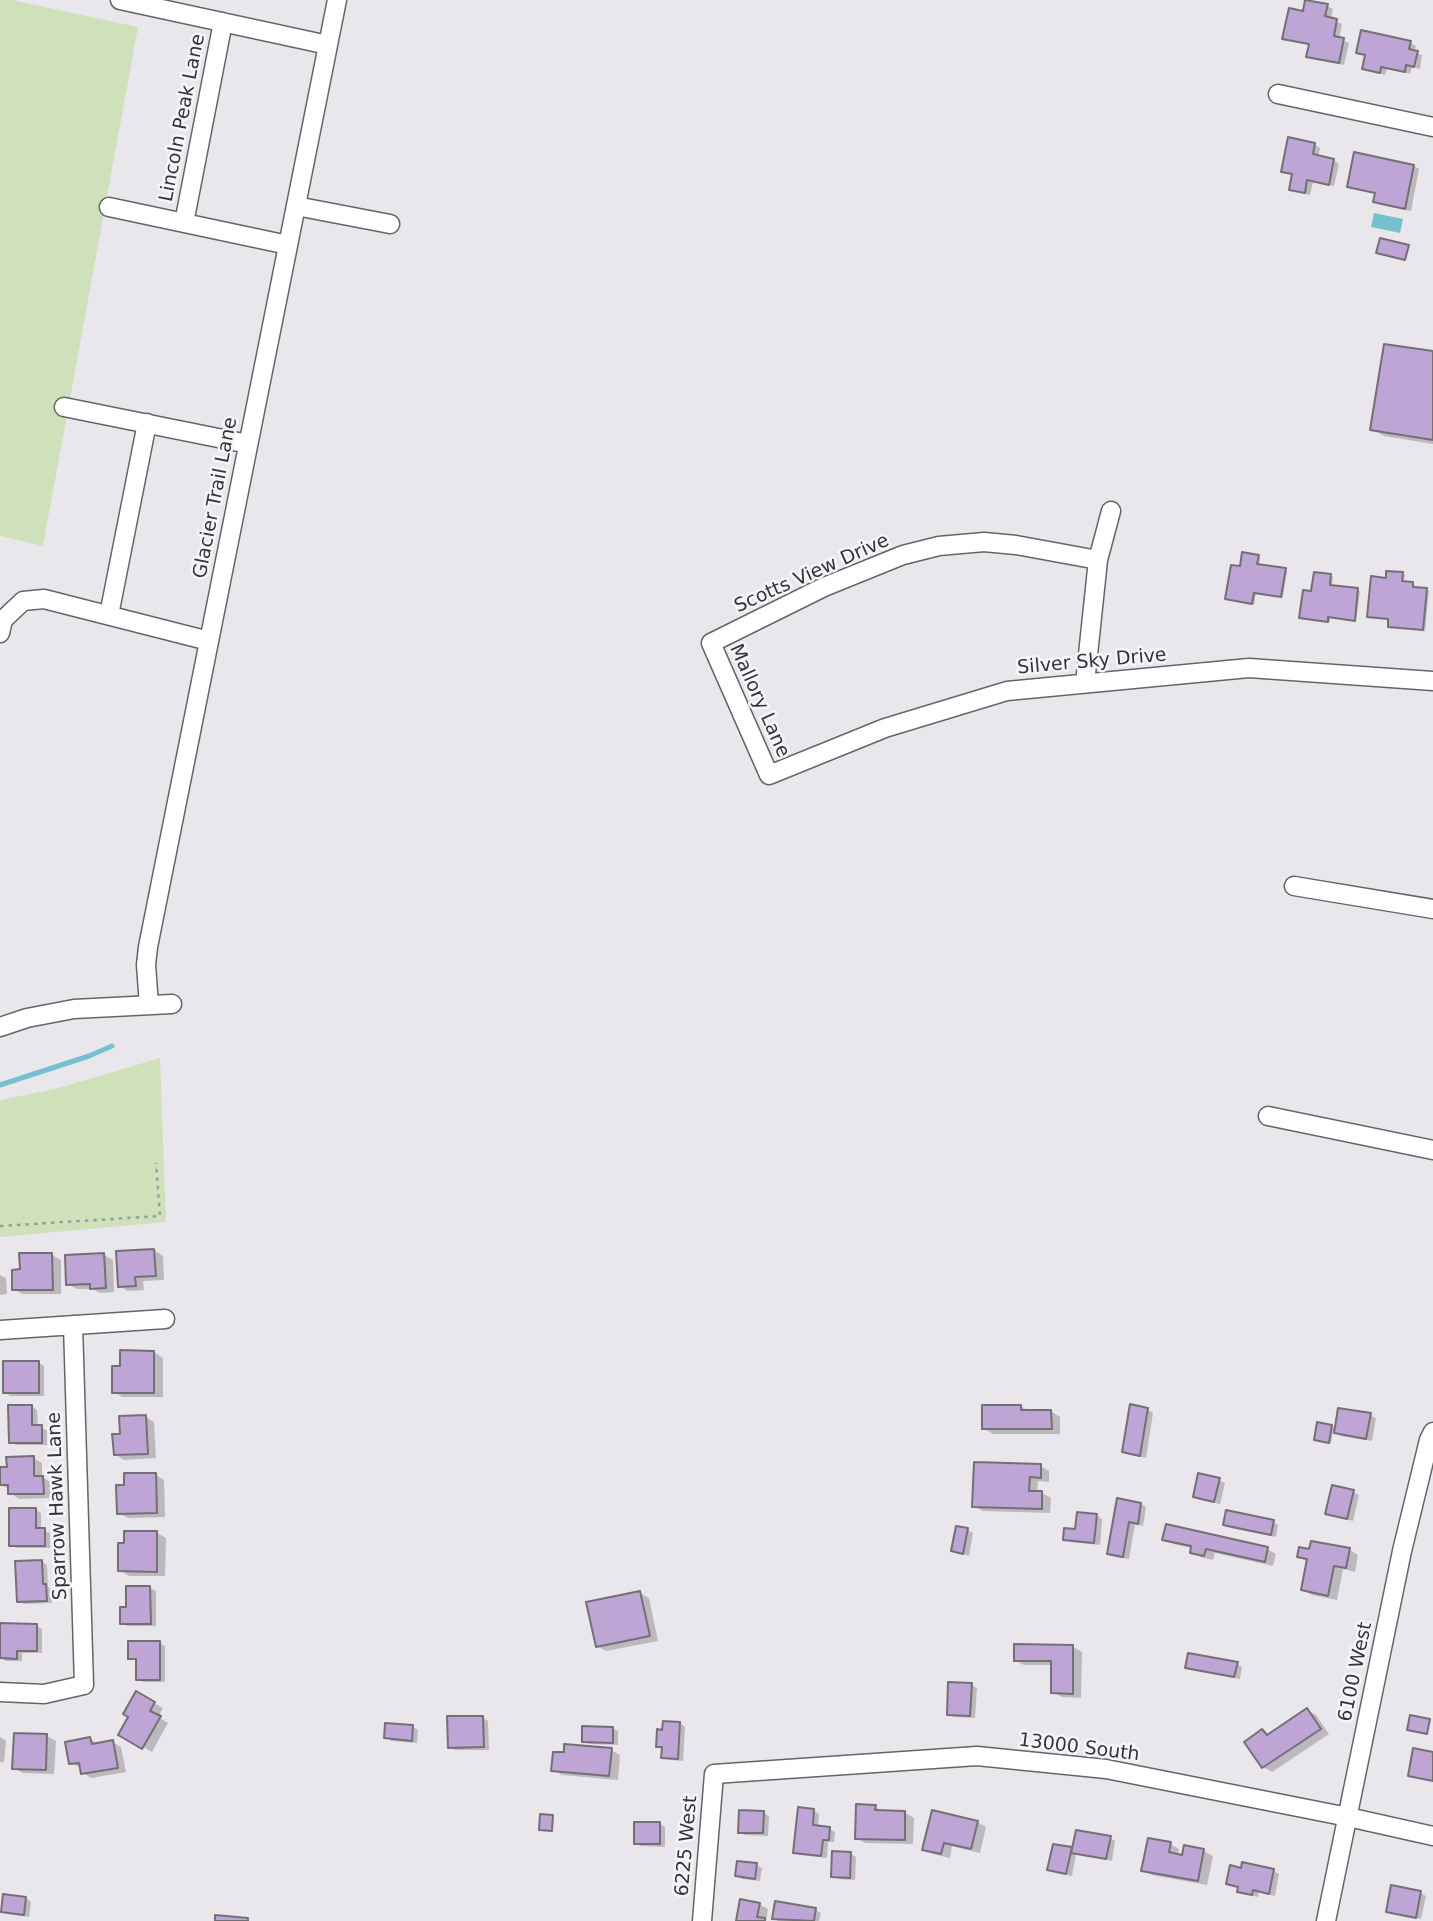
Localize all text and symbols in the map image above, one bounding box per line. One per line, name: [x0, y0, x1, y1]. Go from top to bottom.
street label: Lincoln Peak Lane: [156, 32, 210, 204]
street label: Glacier Trail Lane: [189, 415, 243, 581]
street label: Scotts View Drive: [731, 530, 893, 618]
street label: Mallory Lane: [724, 641, 794, 761]
street label: Silver Sky Drive: [1016, 644, 1168, 680]
street label: Sparrow Hawk Lane: [43, 1412, 73, 1600]
street label: 6100 West: [1334, 1620, 1378, 1724]
street label: 13000 South: [1017, 1729, 1141, 1767]
street label: 6225 West: [671, 1795, 703, 1897]

